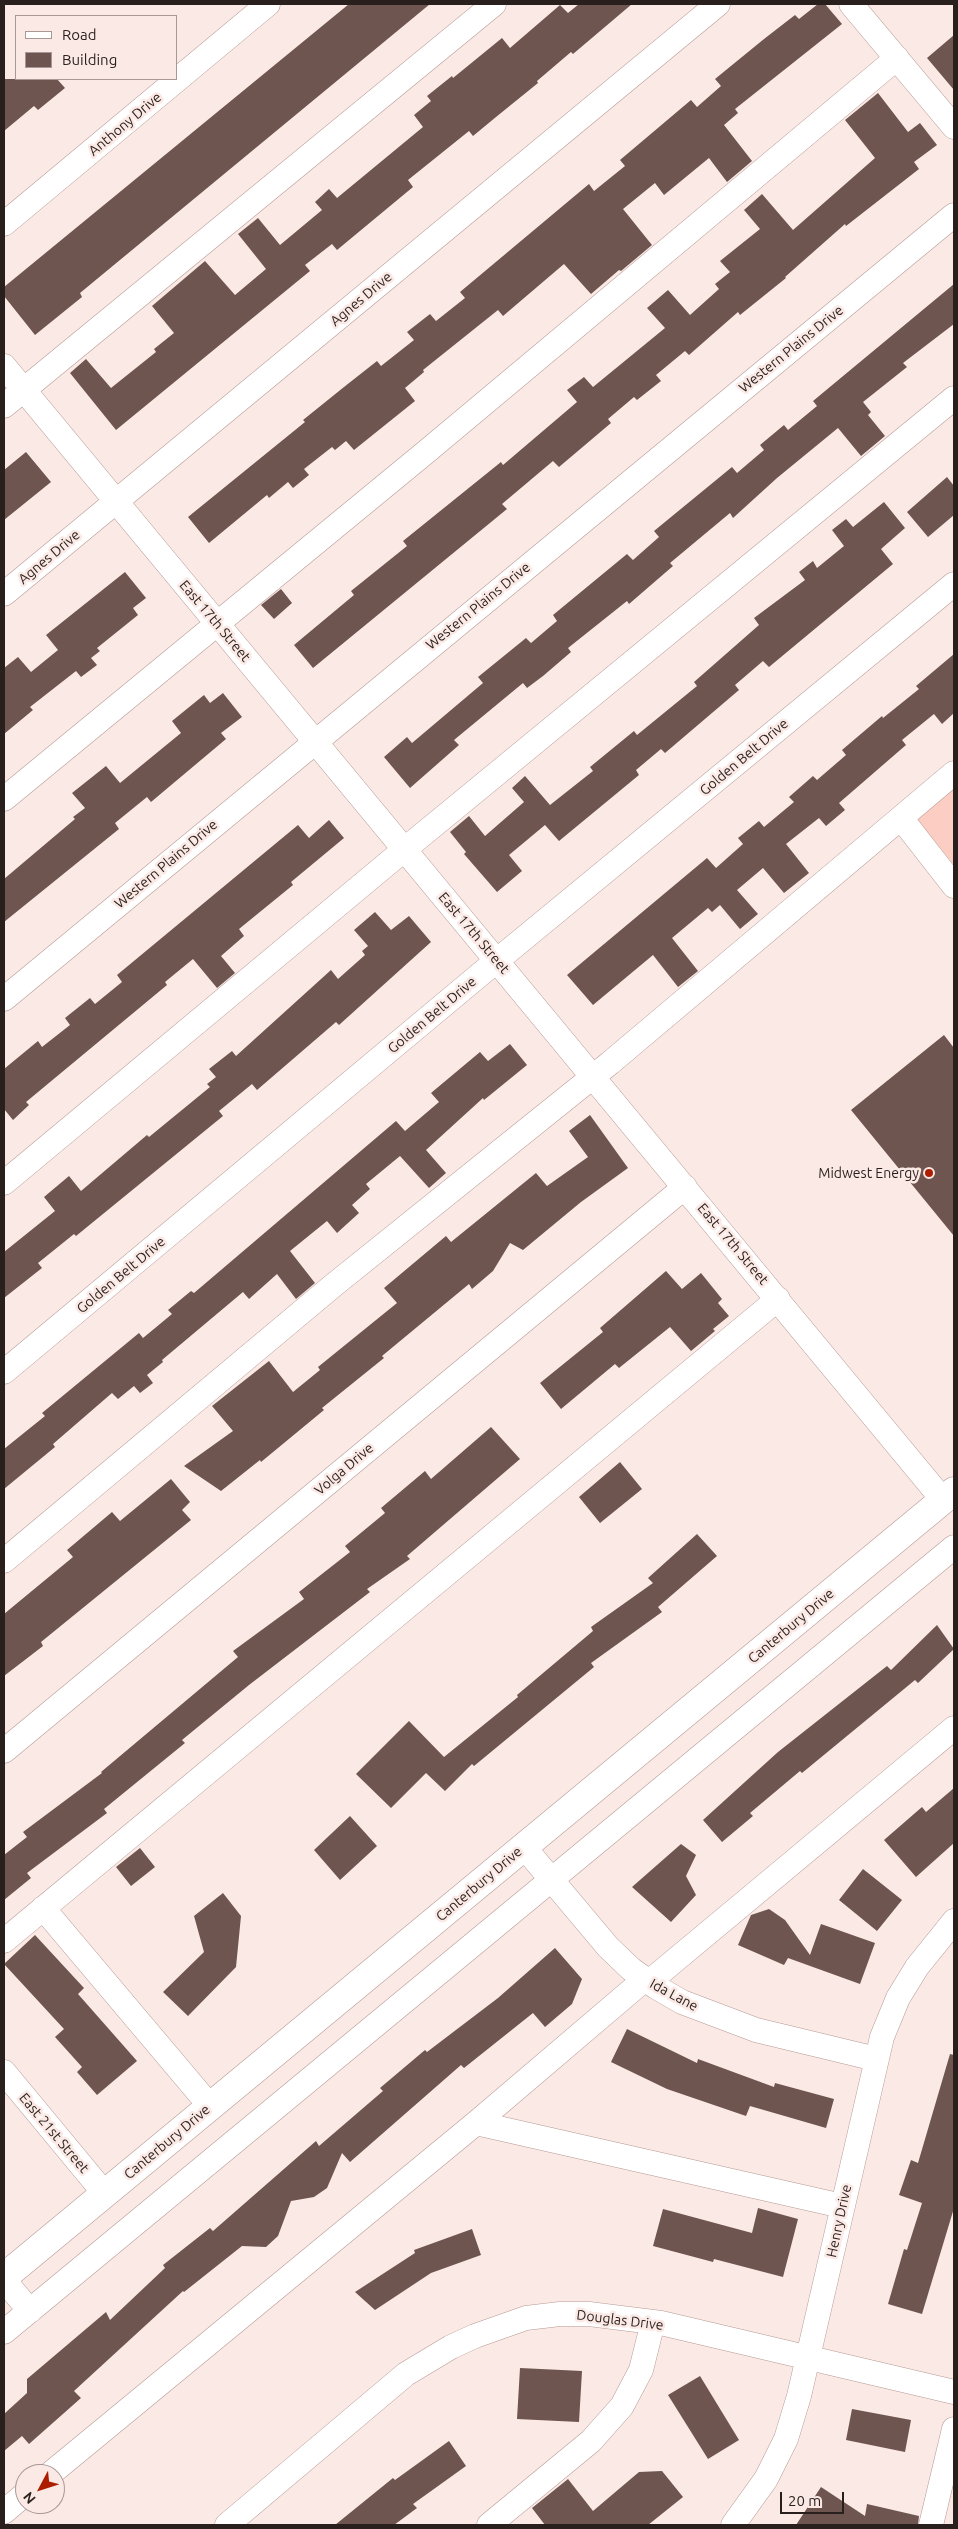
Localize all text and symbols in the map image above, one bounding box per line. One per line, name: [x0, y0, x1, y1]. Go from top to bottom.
legend: [15, 15, 178, 80]
text: Road: [62, 26, 97, 43]
text: Building: [62, 51, 117, 68]
street label: Anthony Drive: [85, 89, 165, 159]
street label: Agnes Drive: [327, 268, 395, 330]
street label: Western Plains Drive: [735, 302, 847, 396]
street label: Agnes Drive: [15, 526, 83, 588]
street label: Western Plains Drive: [422, 559, 534, 653]
street label: East 17th Street: [176, 577, 254, 665]
street label: Golden Belt Drive: [696, 715, 792, 799]
street label: Western Plains Drive: [111, 816, 221, 912]
street label: East 17th Street: [435, 889, 513, 977]
street label: Golden Belt Drive: [384, 973, 480, 1057]
place label: Midwest Energy: [818, 1165, 919, 1181]
marker: Midwest Energy: [923, 1167, 935, 1179]
street label: East 17th Street: [694, 1200, 772, 1288]
street label: Golden Belt Drive: [73, 1233, 169, 1317]
street label: Volga Drive: [311, 1439, 377, 1499]
street label: Canterbury Drive: [745, 1585, 837, 1667]
street label: Canterbury Drive: [433, 1843, 525, 1925]
street label: Ida Lane: [647, 1975, 701, 2015]
street label: East 21st Street: [16, 2089, 92, 2177]
street label: Canterbury Drive: [121, 2101, 213, 2183]
street label: Henry Drive: [823, 2183, 855, 2259]
street label: Douglas Drive: [576, 2306, 664, 2334]
north arrow: [15, 2464, 65, 2514]
scale bar: [783, 2482, 847, 2514]
text: N: [20, 2489, 39, 2507]
text: 20 m: [788, 2492, 821, 2509]

